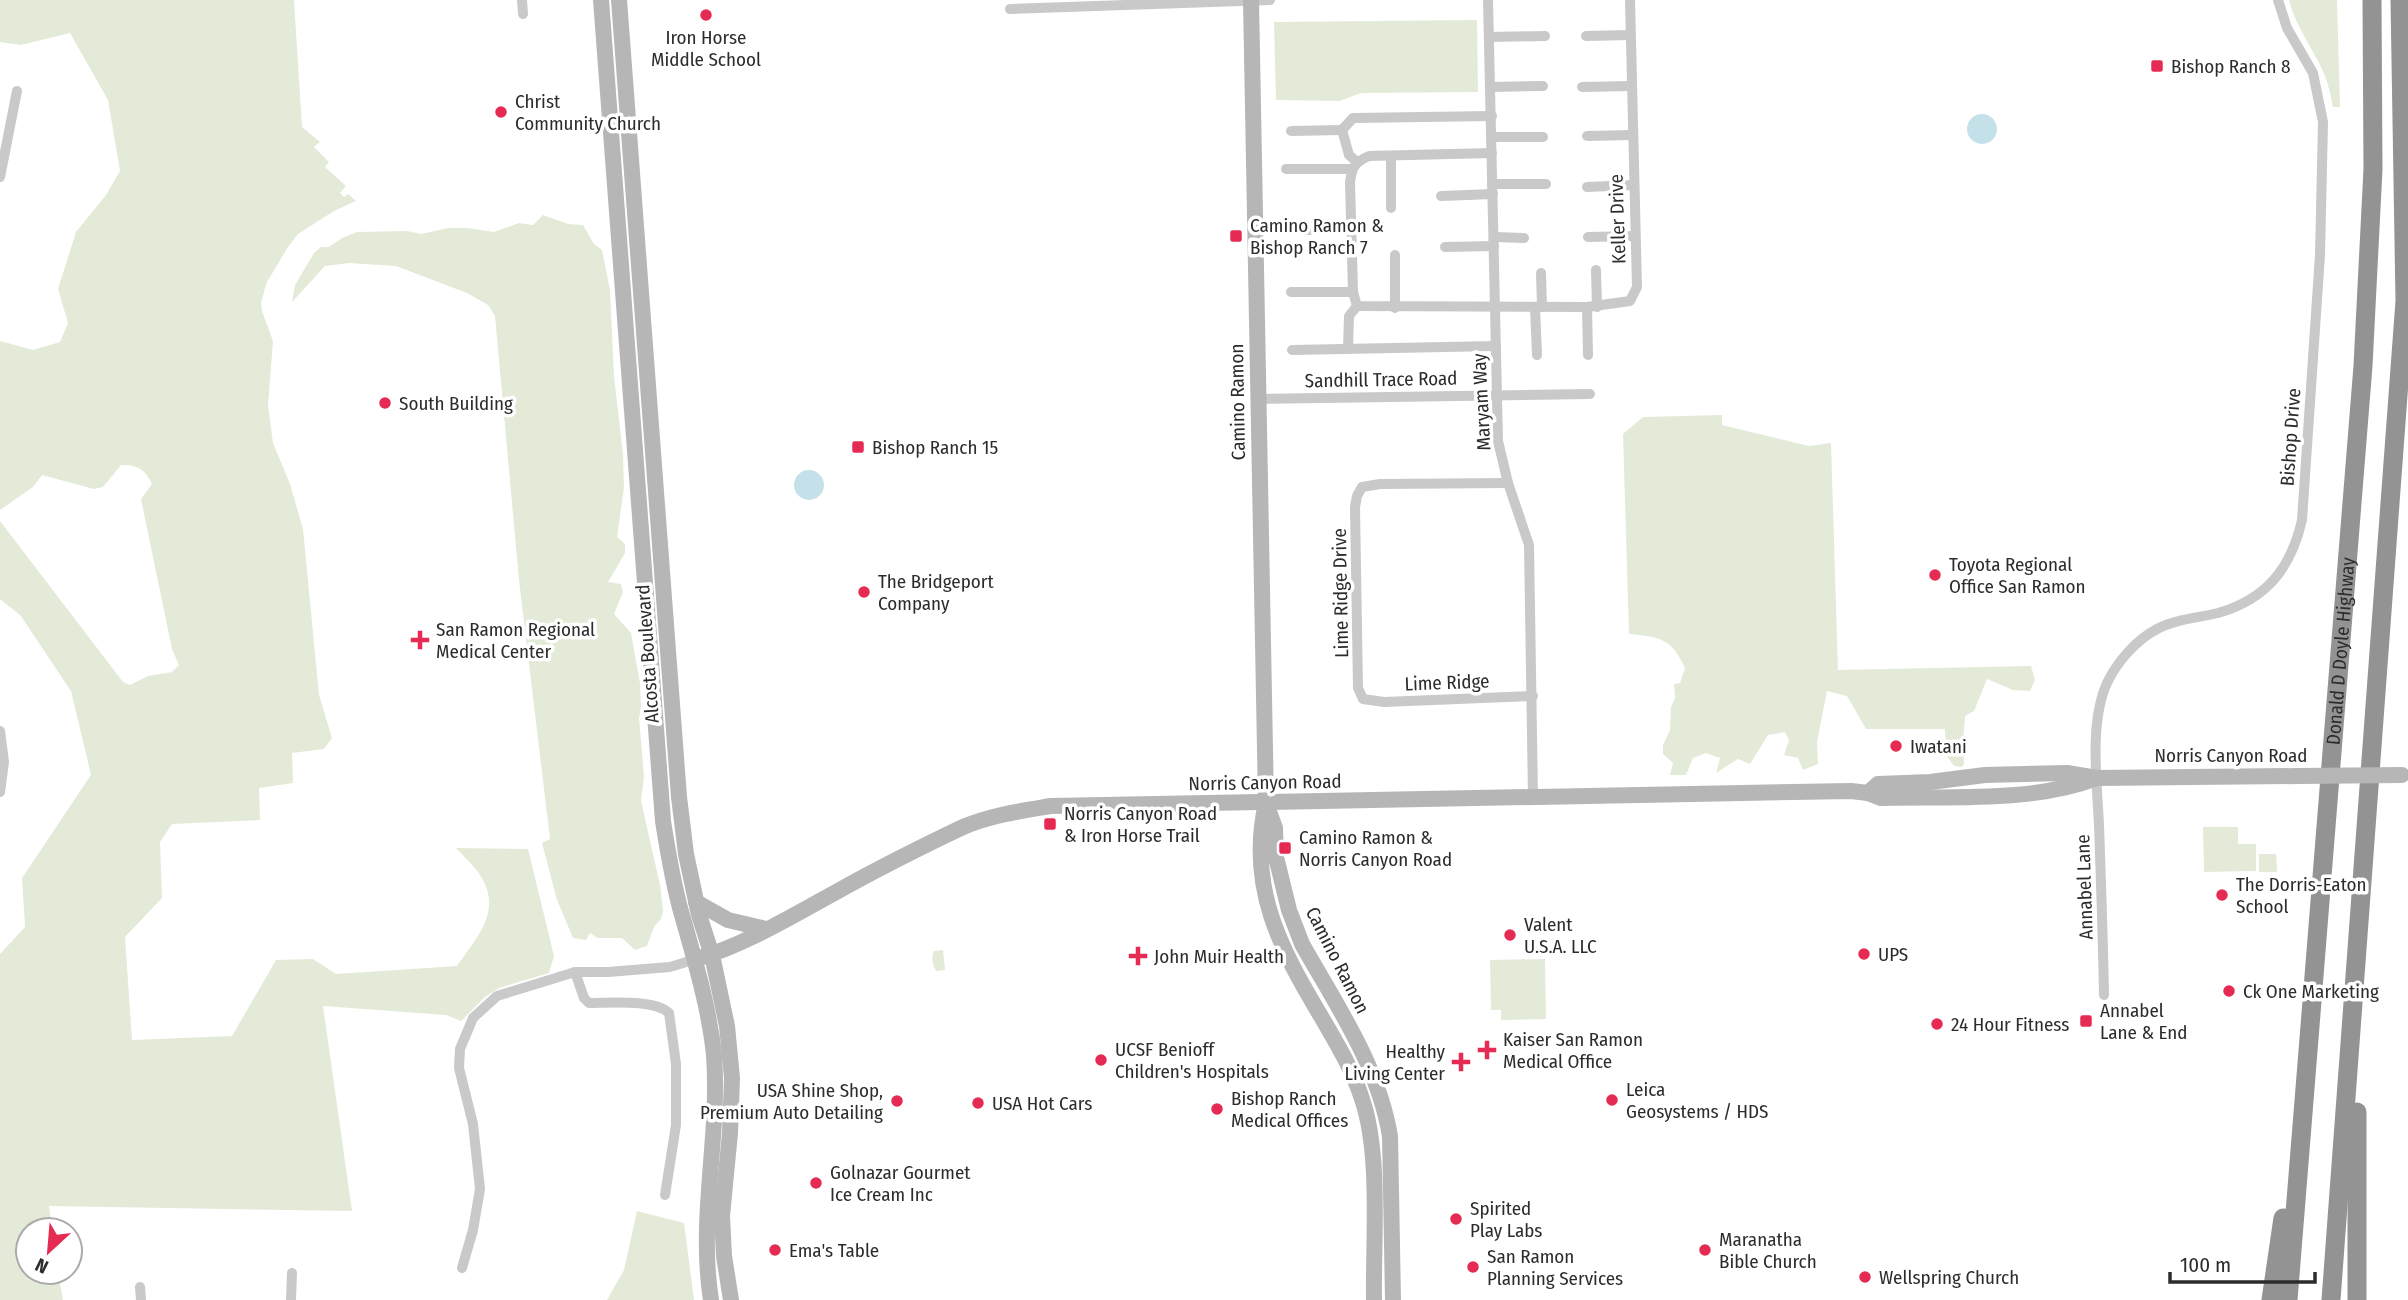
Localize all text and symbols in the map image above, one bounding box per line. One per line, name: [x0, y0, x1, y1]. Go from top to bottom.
marker: Iron Horse Middle School: [698, 7, 714, 23]
place label: Iron Horse Middle School: [651, 26, 761, 71]
place label: Bishop Ranch 8: [2171, 55, 2290, 78]
marker: Bishop Ranch 8: [2149, 58, 2165, 74]
place label: Christ Community Church: [515, 90, 661, 135]
marker: Christ Community Church: [493, 104, 509, 120]
street label: Keller Drive: [1604, 174, 1631, 264]
place label: Camino Ramon & Bishop Ranch 7: [1250, 214, 1384, 259]
marker: Camino Ramon & Bishop Ranch 7: [1228, 228, 1244, 244]
street label: Camino Ramon: [1225, 343, 1250, 461]
street label: Maryam Way: [1467, 352, 1496, 451]
street label: Sandhill Trace Road: [1304, 367, 1458, 392]
street label: Bishop Drive: [2276, 387, 2305, 487]
place label: South Building: [399, 392, 513, 415]
marker: South Building: [377, 395, 393, 411]
place label: Bishop Ranch 15: [872, 436, 998, 459]
marker: Bishop Ranch 15: [850, 439, 866, 455]
street label: Lime Ridge Drive: [1328, 528, 1353, 658]
place label: Toyota Regional Office San Ramon: [1949, 553, 2086, 598]
street label: Donald D Doyle Highway: [2322, 556, 2360, 746]
marker: Toyota Regional Office San Ramon: [1927, 567, 1943, 583]
place label: The Bridgeport Company: [878, 570, 994, 615]
street label: Alcosta Boulevard: [631, 584, 664, 724]
marker: The Bridgeport Company: [856, 584, 872, 600]
place label: San Ramon Regional Medical Center: [436, 618, 595, 663]
marker: San Ramon Regional Medical Center: [410, 630, 430, 650]
street label: Lime Ridge: [1404, 670, 1490, 695]
place label: Iwatani: [1910, 735, 1967, 758]
marker: Iwatani: [1888, 738, 1904, 754]
street label: Norris Canyon Road: [2154, 744, 2308, 767]
street label: Norris Canyon Road: [1188, 770, 1342, 795]
place label: Norris Canyon Road & Iron Horse Trail: [1064, 802, 1217, 847]
marker: Norris Canyon Road & Iron Horse Trail: [1042, 816, 1058, 832]
place label: Camino Ramon & Norris Canyon Road: [1299, 826, 1452, 871]
street label: Annabel Lane: [2071, 834, 2098, 940]
marker: Camino Ramon & Norris Canyon Road: [1277, 840, 1293, 856]
place label: The Dorris-Eaton School: [2236, 873, 2367, 918]
marker: The Dorris-Eaton School: [2214, 887, 2230, 903]
street label: Camino Ramon: [1301, 903, 1374, 1017]
place label: Valent U.S.A. LLC: [1524, 913, 1597, 958]
marker: Valent U.S.A. LLC: [1502, 927, 1518, 943]
place label: UPS: [1878, 943, 1908, 966]
place label: John Muir Health: [1154, 945, 1284, 968]
marker: John Muir Health: [1128, 946, 1148, 966]
marker: UPS: [1856, 946, 1872, 962]
place label: Ck One Marketing: [2243, 980, 2379, 1003]
marker: Ck One Marketing: [2221, 983, 2237, 999]
place label: Annabel Lane & End: [2100, 999, 2187, 1044]
place label: 24 Hour Fitness: [1951, 1013, 2069, 1036]
marker: Annabel Lane & End: [2078, 1013, 2094, 1029]
marker: 24 Hour Fitness: [1929, 1016, 1945, 1032]
place label: Kaiser San Ramon Medical Office: [1503, 1028, 1643, 1073]
place label: UCSF Benioff Children's Hospitals: [1115, 1038, 1269, 1083]
place label: Healthy Living Center: [1345, 1040, 1446, 1085]
marker: Kaiser San Ramon Medical Office: [1477, 1040, 1497, 1060]
marker: UCSF Benioff Children's Hospitals: [1093, 1052, 1109, 1068]
marker: Healthy Living Center: [1451, 1052, 1471, 1072]
place label: Leica Geosystems / HDS: [1626, 1078, 1768, 1123]
place label: USA Shine Shop, Premium Auto Detailing: [700, 1079, 883, 1124]
place label: Bishop Ranch Medical Offices: [1231, 1087, 1348, 1132]
place label: USA Hot Cars: [992, 1092, 1092, 1115]
marker: Leica Geosystems / HDS: [1604, 1092, 1620, 1108]
marker: USA Shine Shop, Premium Auto Detailing: [889, 1093, 905, 1109]
marker: USA Hot Cars: [970, 1095, 986, 1111]
marker: Bishop Ranch Medical Offices: [1209, 1101, 1225, 1117]
place label: Golnazar Gourmet Ice Cream Inc: [830, 1161, 971, 1206]
marker: Golnazar Gourmet Ice Cream Inc: [808, 1175, 824, 1191]
place label: Spirited Play Labs: [1470, 1197, 1542, 1242]
marker: Spirited Play Labs: [1448, 1211, 1464, 1227]
north arrow: [14, 1216, 84, 1286]
place label: Maranatha Bible Church: [1719, 1228, 1817, 1273]
place label: Ema's Table: [789, 1239, 879, 1262]
scale bar: [2170, 1240, 2315, 1284]
marker: Ema's Table: [767, 1242, 783, 1258]
marker: Maranatha Bible Church: [1697, 1242, 1713, 1258]
place label: San Ramon Planning Services: [1487, 1245, 1623, 1290]
text: 100 m: [2180, 1252, 2231, 1278]
text: N: [32, 1253, 52, 1279]
marker: San Ramon Planning Services: [1465, 1259, 1481, 1275]
place label: Wellspring Church: [1879, 1266, 2019, 1289]
marker: Wellspring Church: [1857, 1269, 1873, 1285]

